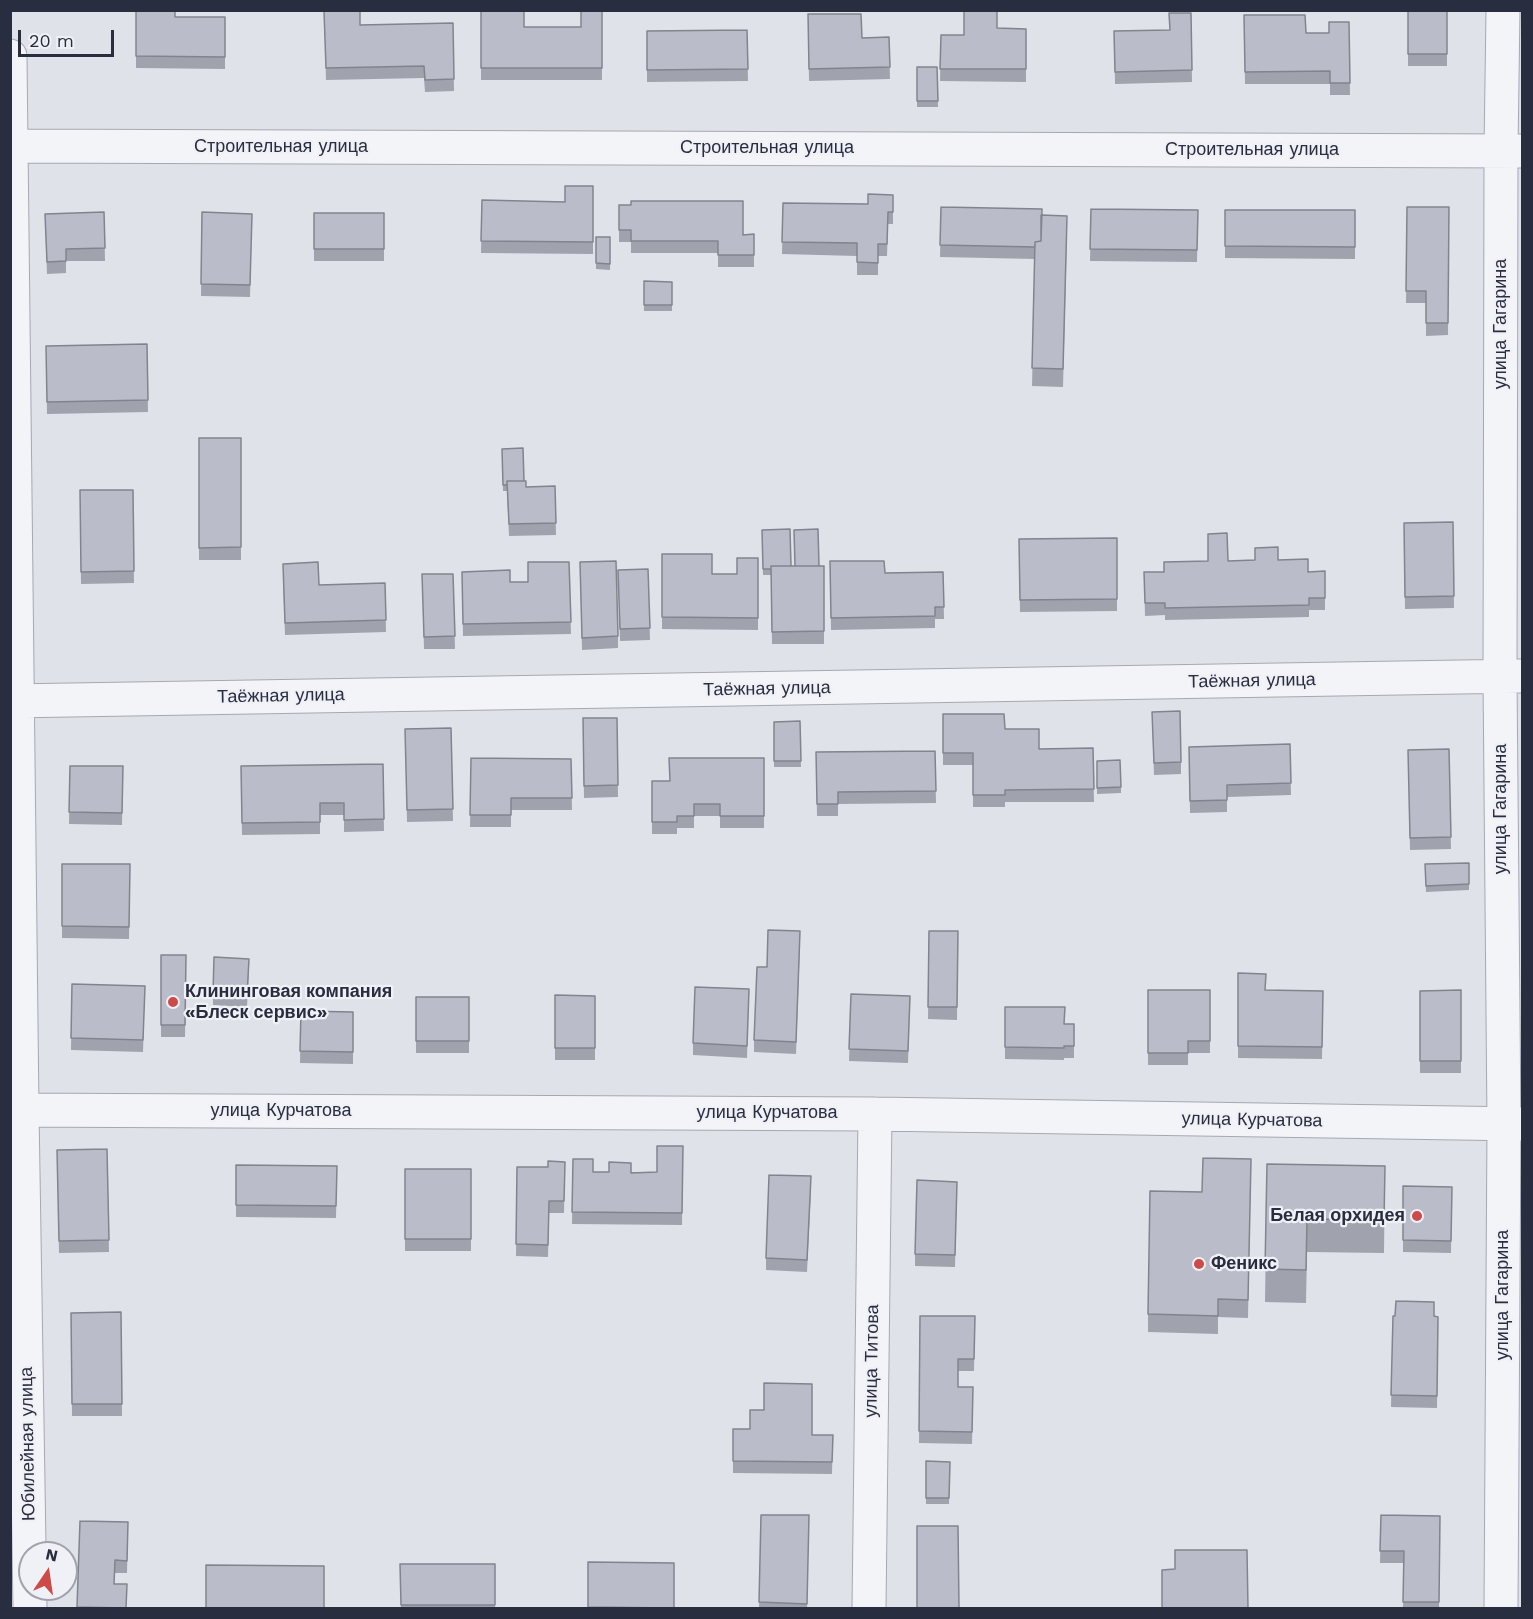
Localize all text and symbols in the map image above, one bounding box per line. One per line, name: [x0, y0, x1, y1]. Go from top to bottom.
scale bar: [21, 18, 117, 56]
text: 20 m: [29, 30, 74, 51]
street label: Строительная улица: [194, 136, 368, 158]
street label: Строительная улица: [680, 137, 854, 159]
street label: Строительная улица: [1165, 139, 1339, 161]
street label: улица Гагарина: [1490, 259, 1512, 389]
street label: Таёжная улица: [1188, 669, 1316, 693]
street label: Таёжная улица: [703, 677, 831, 701]
street label: Таёжная улица: [217, 684, 345, 708]
street label: улица Гагарина: [1490, 744, 1512, 874]
place label: Клининговая компания «Блеск сервис»: [185, 981, 392, 1024]
marker: Клининговая компания «Блеск сервис»: [166, 995, 180, 1009]
street label: улица Курчатова: [211, 1100, 351, 1122]
street label: улица Курчатова: [697, 1102, 837, 1124]
street label: улица Курчатова: [1181, 1108, 1323, 1132]
place label: Белая орхидея: [1270, 1205, 1405, 1227]
marker: Белая орхидея: [1410, 1209, 1424, 1223]
street label: улица Гагарина: [1492, 1230, 1514, 1360]
place label: Феникс: [1211, 1253, 1277, 1275]
marker: Феникс: [1192, 1257, 1206, 1271]
street label: улица Титова: [860, 1304, 884, 1418]
street label: Юбилейная улица: [16, 1367, 40, 1521]
north arrow: [18, 1541, 78, 1601]
text: N: [44, 1544, 60, 1566]

